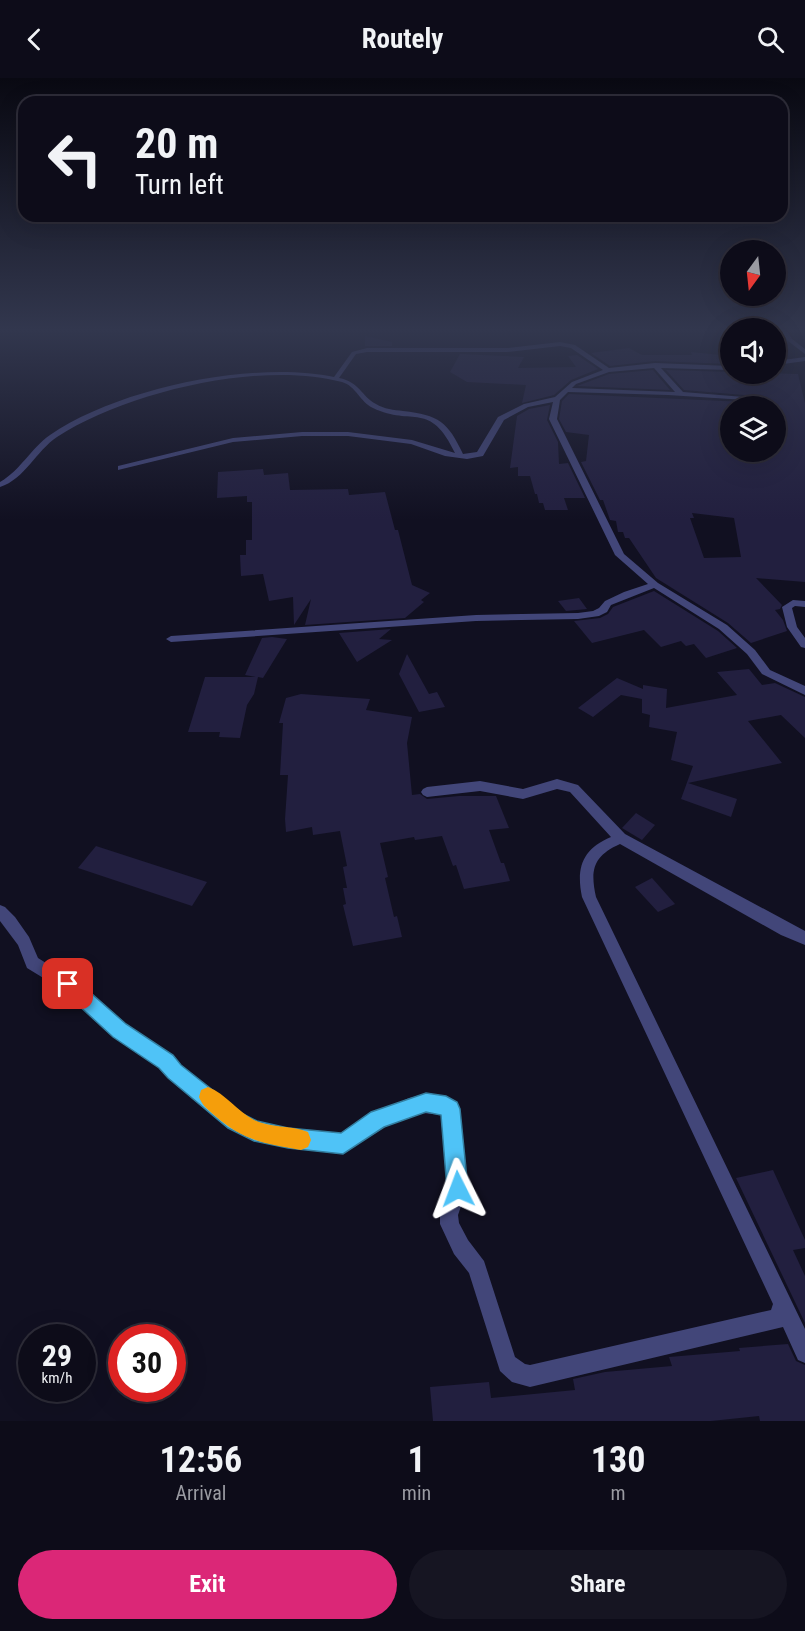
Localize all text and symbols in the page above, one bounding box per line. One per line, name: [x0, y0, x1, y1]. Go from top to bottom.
icon: back: [18, 23, 51, 56]
text: Routely: [362, 23, 443, 55]
icon: search: [754, 23, 787, 56]
text: 20 m: [135, 119, 218, 168]
icon: left: [36, 120, 114, 198]
text: Turn left: [135, 169, 224, 201]
north arrow: [720, 240, 786, 306]
map controls: [720, 240, 786, 462]
button: sound: [720, 318, 786, 384]
button: layers: [720, 396, 786, 462]
pin: [42, 958, 93, 1009]
icon: arrive: [51, 967, 84, 1000]
position arrow: [426, 1157, 490, 1221]
speed limit sign: 30: [108, 1324, 186, 1402]
text: 29: [42, 1338, 72, 1373]
text: km/h: [42, 1369, 72, 1387]
text: 12:56: [160, 1439, 242, 1481]
text: 1: [407, 1439, 426, 1481]
text: 130: [591, 1439, 645, 1481]
text: Arrival: [175, 1481, 226, 1505]
text: min: [402, 1481, 431, 1505]
text: m: [611, 1481, 626, 1505]
button: Exit: [18, 1550, 397, 1619]
button: Share: [409, 1550, 787, 1619]

